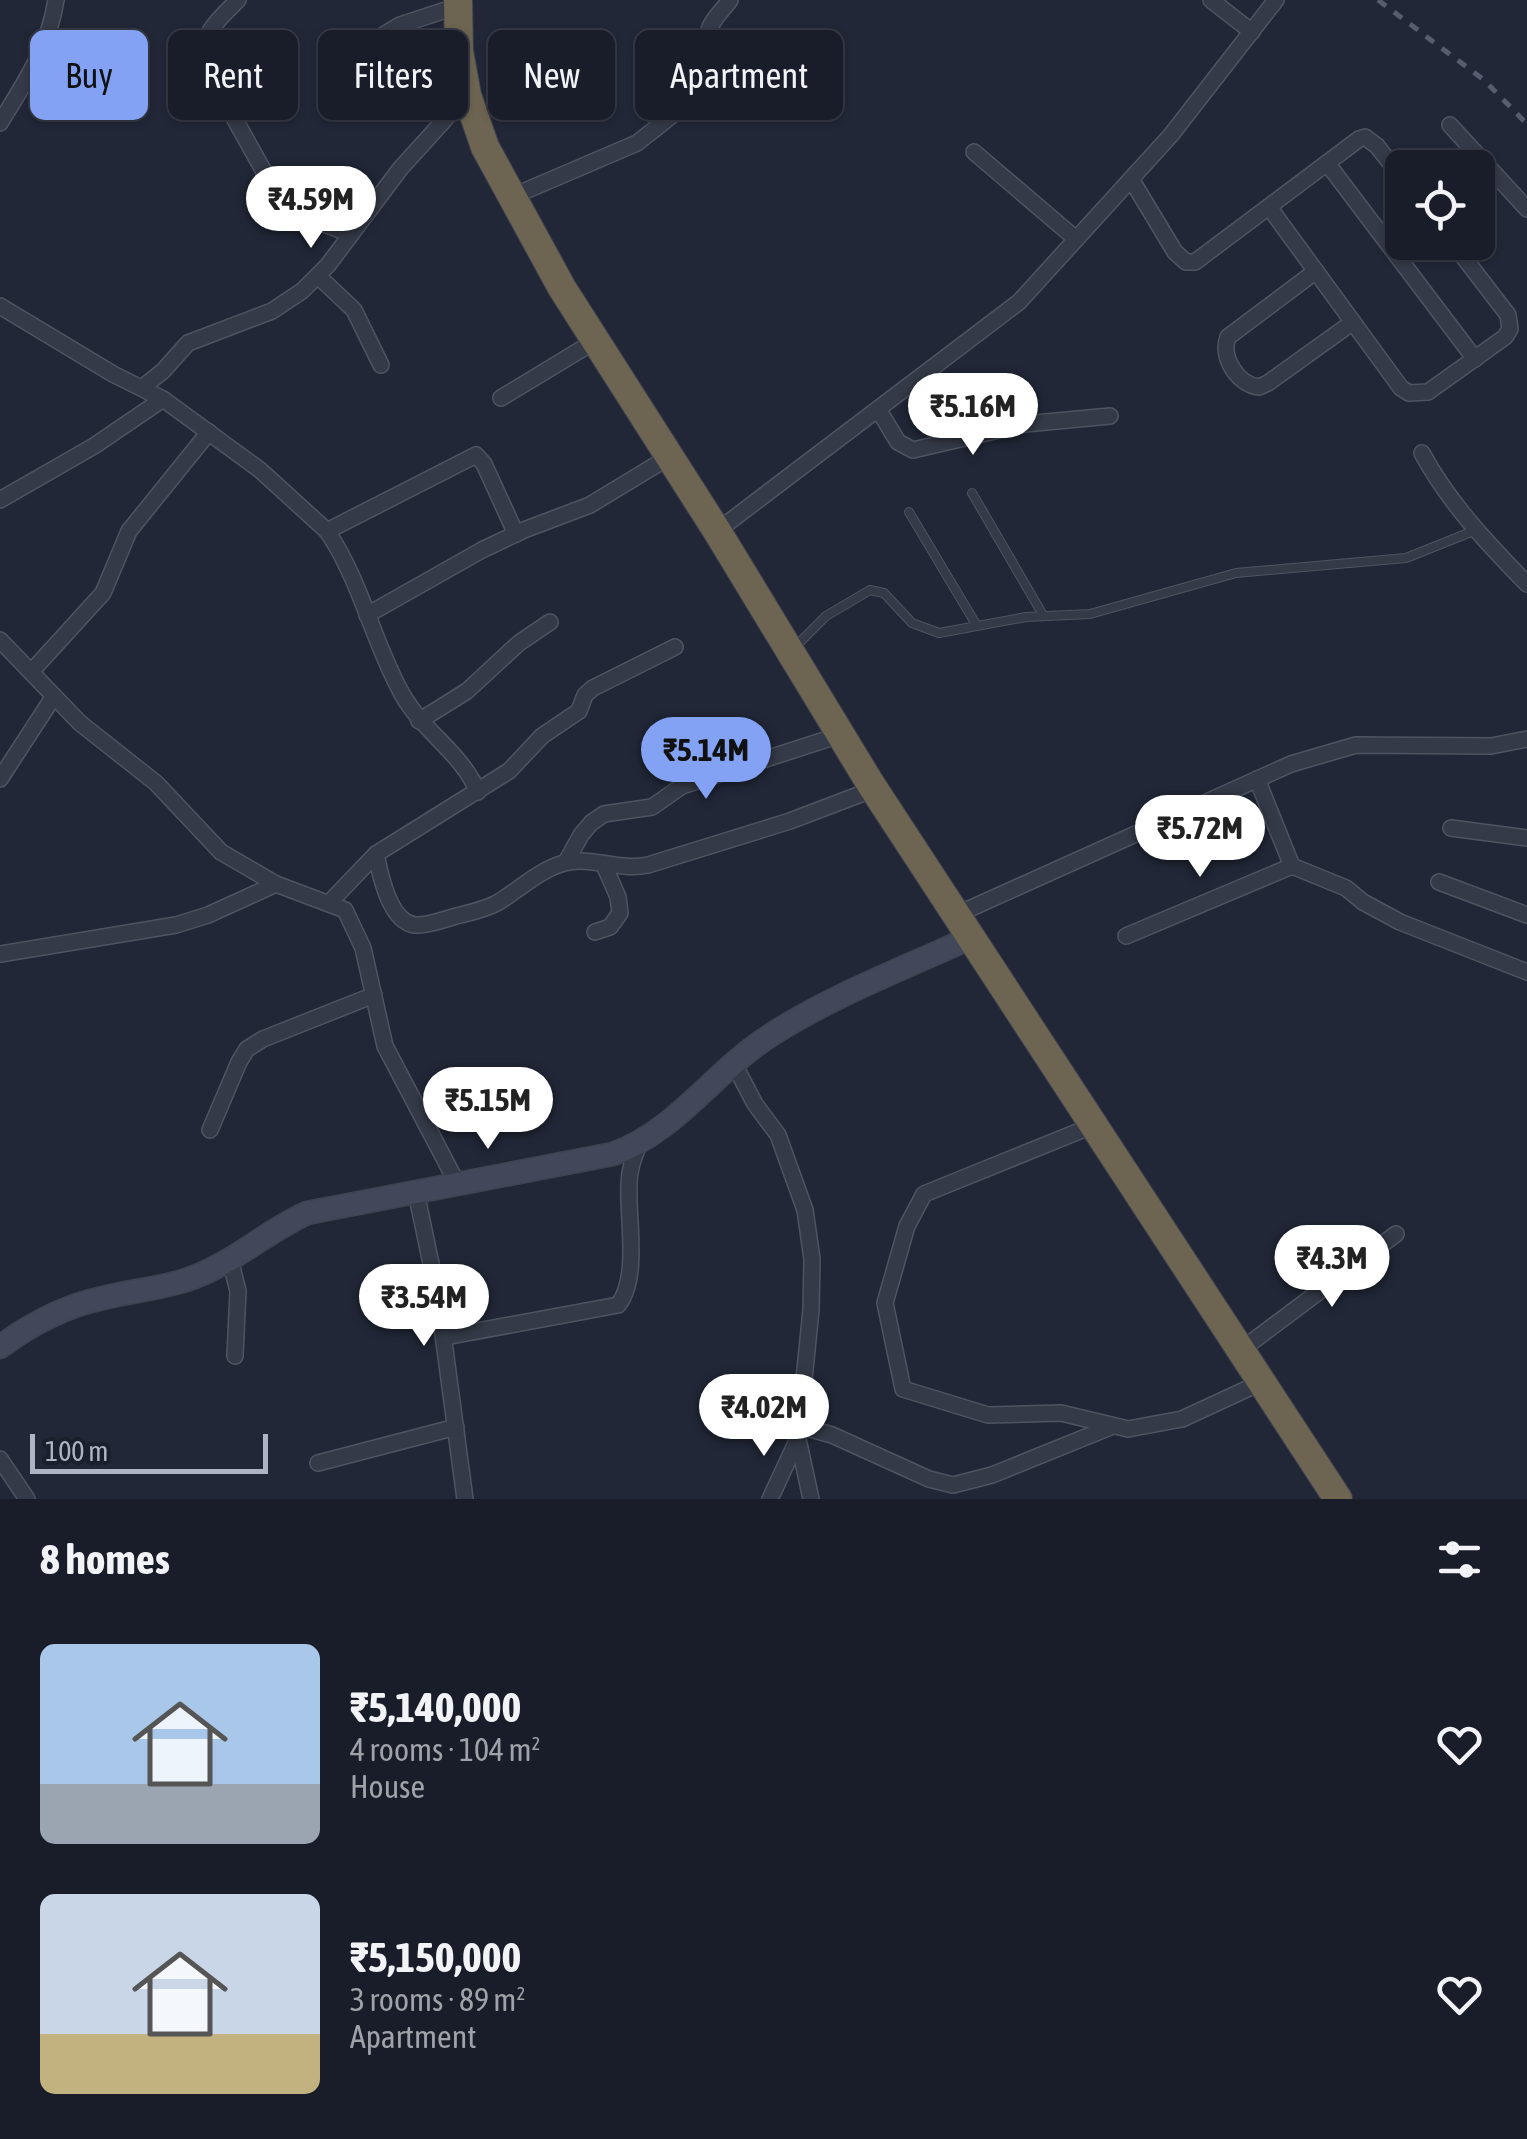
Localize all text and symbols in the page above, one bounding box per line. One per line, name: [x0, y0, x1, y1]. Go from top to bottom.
chip: Buy: [30, 30, 148, 120]
chip: Rent: [168, 30, 298, 120]
chip: Filters: [318, 30, 468, 120]
chip: New: [488, 30, 615, 120]
chip: Apartment: [635, 30, 843, 120]
map controls: [1385, 150, 1495, 260]
button: locate: [1385, 150, 1495, 260]
pin: ₹4.59M: [230, 166, 392, 251]
text: ₹4.59M: [268, 180, 354, 217]
pin: ₹5.16M: [892, 373, 1054, 458]
text: ₹5.16M: [930, 387, 1016, 424]
pin: ₹5.14M: [625, 717, 787, 802]
text: ₹5.14M: [663, 731, 749, 768]
pin: ₹5.72M: [1119, 795, 1281, 880]
text: ₹5.72M: [1157, 809, 1243, 846]
pin: ₹5.15M: [407, 1067, 569, 1152]
text: ₹5.15M: [445, 1081, 531, 1118]
pin: ₹4.3M: [1262, 1225, 1402, 1310]
text: ₹4.3M: [1297, 1239, 1367, 1276]
pin: ₹3.54M: [343, 1264, 505, 1349]
text: ₹3.54M: [381, 1278, 467, 1315]
pin: ₹4.02M: [683, 1374, 845, 1459]
text: ₹4.02M: [721, 1388, 807, 1425]
scale bar: [30, 1429, 268, 1474]
text: 100 m: [45, 1435, 108, 1467]
icon: filters: [1432, 1532, 1487, 1587]
text: 8 homes: [40, 1535, 170, 1583]
text: ₹5,140,000: [350, 1683, 521, 1731]
icon: home: [120, 1684, 240, 1804]
icon: heart: [1432, 1717, 1487, 1772]
text: 4 rooms · 104 m²: [350, 1731, 540, 1768]
text: House: [350, 1768, 425, 1805]
text: ₹5,150,000: [350, 1933, 521, 1981]
icon: home: [120, 1934, 240, 2054]
icon: heart: [1432, 1967, 1487, 2022]
text: 3 rooms · 89 m²: [350, 1981, 525, 2018]
text: Apartment: [350, 2018, 476, 2055]

